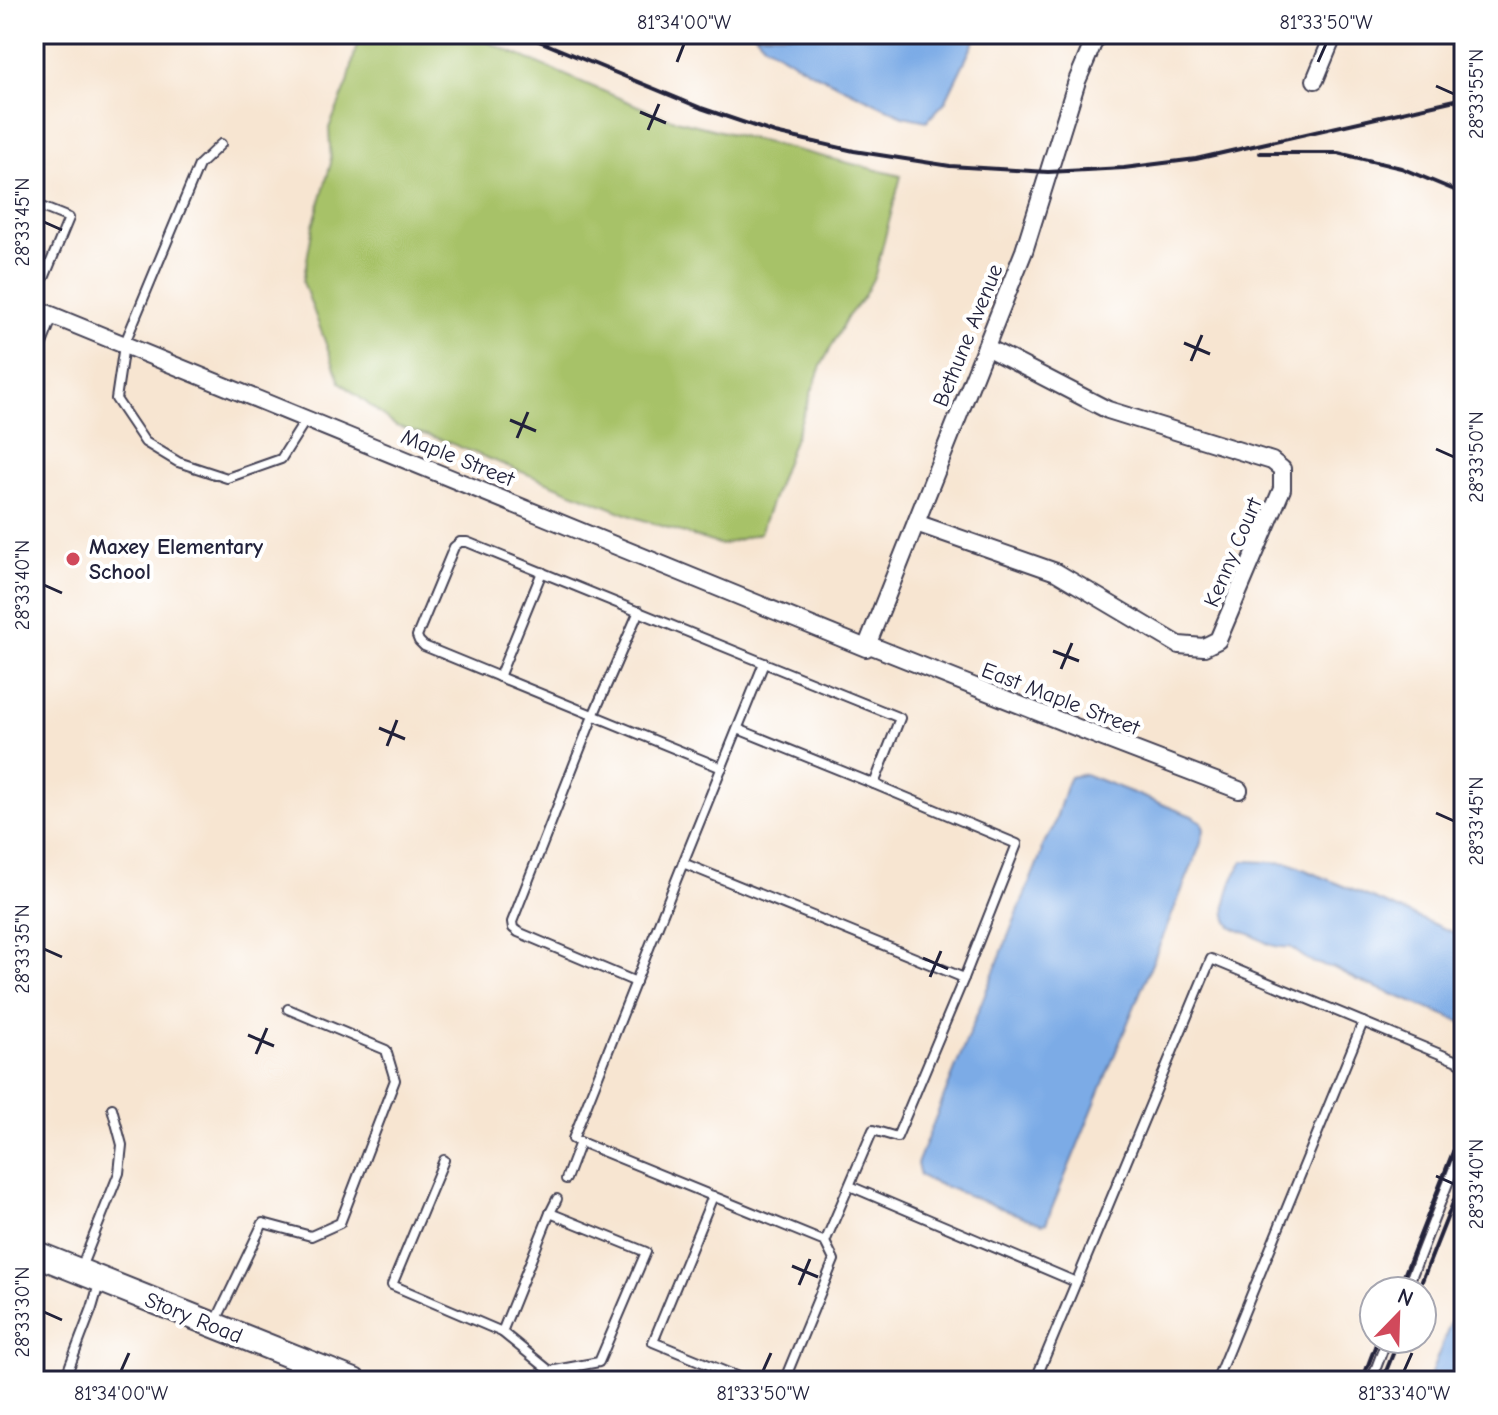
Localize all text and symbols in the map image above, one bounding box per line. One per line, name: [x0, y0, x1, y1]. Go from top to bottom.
text: 81°34'00"W: [637, 11, 732, 34]
text: 81°33'50"W: [1279, 11, 1373, 34]
text: 28°33'55"N: [1465, 49, 1488, 139]
text: 28°33'45"N: [11, 177, 34, 267]
street label: Bethune Avenue: [927, 260, 1008, 410]
text: 28°33'50"N: [1465, 411, 1488, 503]
street label: Maple Street: [397, 423, 519, 493]
street label: Kenny Court: [1198, 493, 1268, 611]
place label: Maxey Elementary School: [89, 534, 264, 585]
text: 28°33'40"N: [11, 540, 34, 630]
marker: Maxey Elementary School: [64, 550, 82, 568]
street label: East Maple Street: [978, 657, 1144, 741]
text: 28°33'45"N: [1465, 776, 1488, 866]
text: 28°33'35"N: [11, 904, 34, 994]
text: 28°33'40"N: [1465, 1139, 1488, 1229]
text: 28°33'30"N: [11, 1267, 34, 1357]
north arrow: [1358, 1275, 1438, 1355]
text: N: [1394, 1283, 1417, 1312]
street label: Story Road: [141, 1287, 246, 1349]
text: 81°34'00"W: [74, 1382, 169, 1405]
text: 81°33'50"W: [716, 1382, 810, 1405]
text: 81°33'40"W: [1358, 1382, 1451, 1405]

